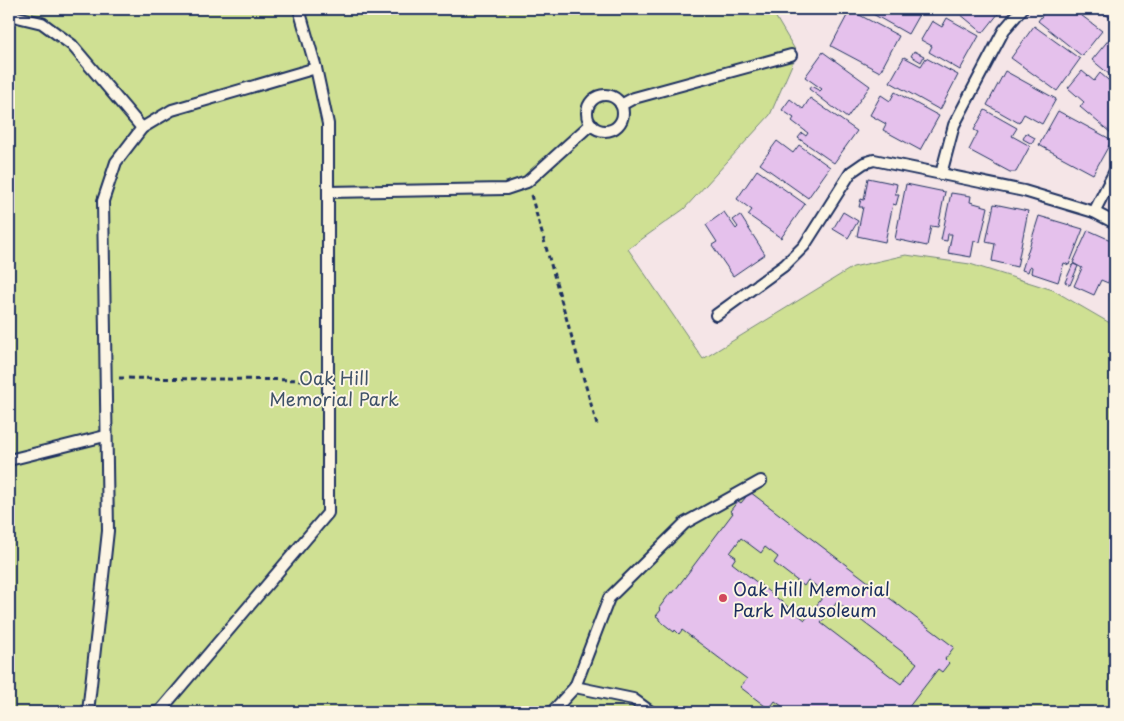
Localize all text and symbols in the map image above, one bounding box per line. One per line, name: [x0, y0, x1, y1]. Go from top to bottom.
park label: Oak Hill Memorial Park: [269, 364, 399, 412]
place label: Oak Hill Memorial Park Mausoleum: [733, 575, 890, 623]
marker: Oak Hill Memorial Park Mausoleum: [717, 592, 729, 604]

